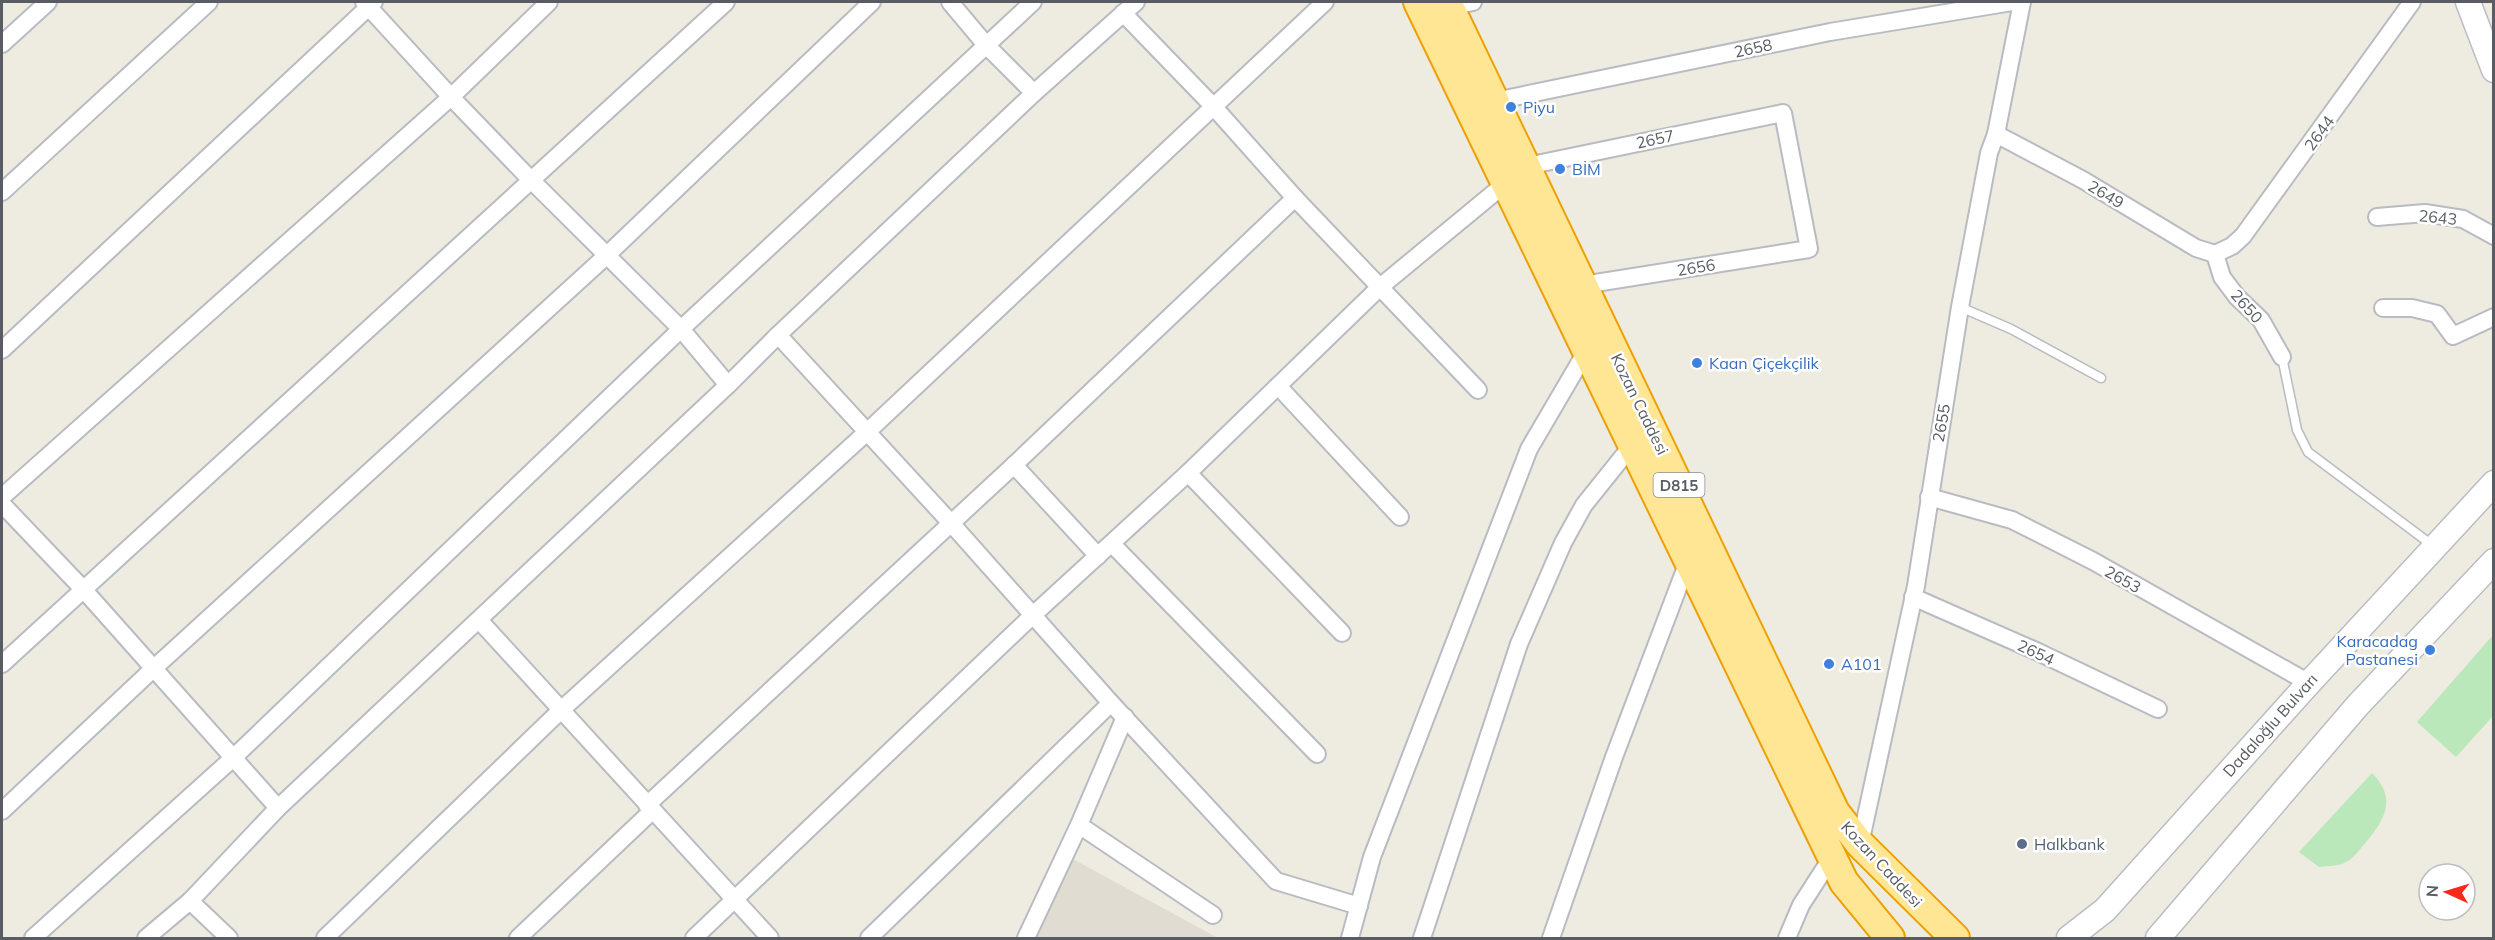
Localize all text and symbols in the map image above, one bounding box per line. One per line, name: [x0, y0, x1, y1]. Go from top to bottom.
street label: 2658: [1732, 34, 1774, 62]
place label: Piyu: [1523, 97, 1555, 117]
marker: Piyu: [1504, 100, 1518, 114]
street label: 2644: [2300, 111, 2339, 154]
street label: 2657: [1634, 125, 1676, 153]
place label: BİM: [1572, 159, 1601, 179]
marker: BİM: [1553, 162, 1567, 176]
street label: 2649: [2084, 176, 2128, 212]
street label: 2643: [2418, 205, 2458, 229]
street label: 2656: [1675, 254, 1717, 280]
street label: 2650: [2227, 285, 2267, 327]
street label: Kozan Caddesi: [1607, 350, 1673, 458]
place label: Kaan Çiçekçilik: [1709, 353, 1819, 373]
marker: Kaan Çiçekçilik: [1690, 356, 1704, 370]
street label: 2655: [1928, 402, 1954, 444]
road number: D815: [1654, 473, 1704, 497]
street label: 2653: [2101, 561, 2145, 597]
place label: Karacadag Pastanesi: [2337, 631, 2418, 669]
street label: 2654: [2014, 635, 2058, 669]
marker: Karacadag Pastanesi: [2423, 643, 2437, 657]
place label: A101: [1841, 654, 1882, 674]
marker: A101: [1822, 657, 1836, 671]
street label: Dadaloğlu Bulvarı: [2218, 669, 2322, 781]
street label: Kozan Caddesi: [1837, 817, 1927, 911]
place label: Halkbank: [2034, 834, 2105, 854]
marker: Halkbank: [2015, 837, 2029, 851]
north arrow: [2417, 862, 2477, 922]
text: N: [2422, 884, 2442, 898]

